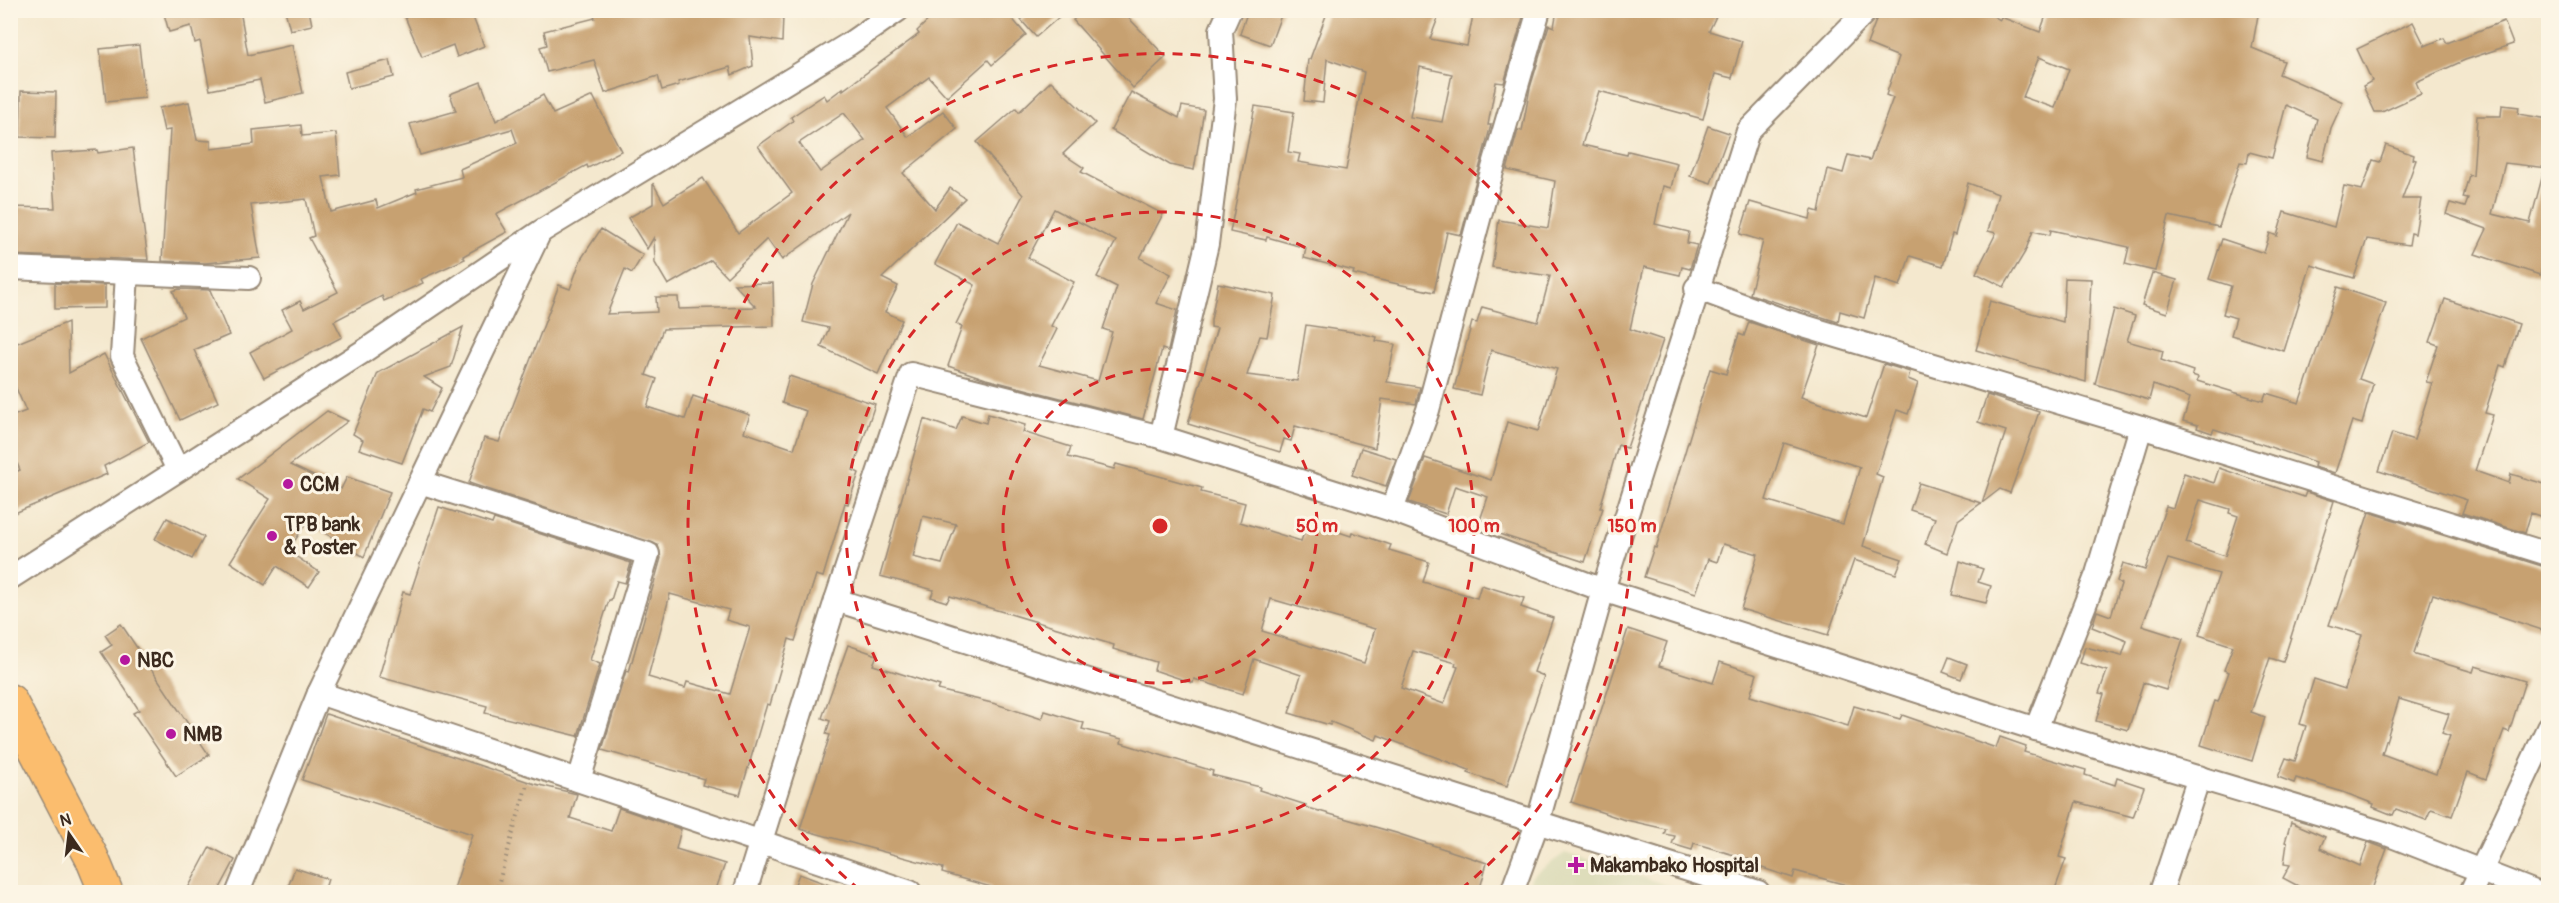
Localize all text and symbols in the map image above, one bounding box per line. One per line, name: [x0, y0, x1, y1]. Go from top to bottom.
place label: CCM: [300, 472, 339, 497]
marker: CCM: [281, 477, 295, 491]
place label: TPB bank & Poster: [283, 512, 361, 560]
text: 50 m: [1296, 515, 1338, 538]
text: 100 m: [1448, 515, 1500, 538]
text: 150 m: [1608, 515, 1657, 538]
centre of rings: [1150, 516, 1170, 536]
marker: TPB bank & Poster: [265, 529, 279, 543]
place label: NBC: [137, 648, 174, 673]
marker: NBC: [118, 653, 132, 667]
place label: NMB: [183, 722, 222, 747]
marker: NMB: [164, 727, 178, 741]
north arrow: [39, 804, 99, 864]
text: N: [58, 809, 73, 831]
place label: Makambako Hospital: [1590, 853, 1759, 878]
marker: Makambako Hospital: [1567, 856, 1585, 874]

